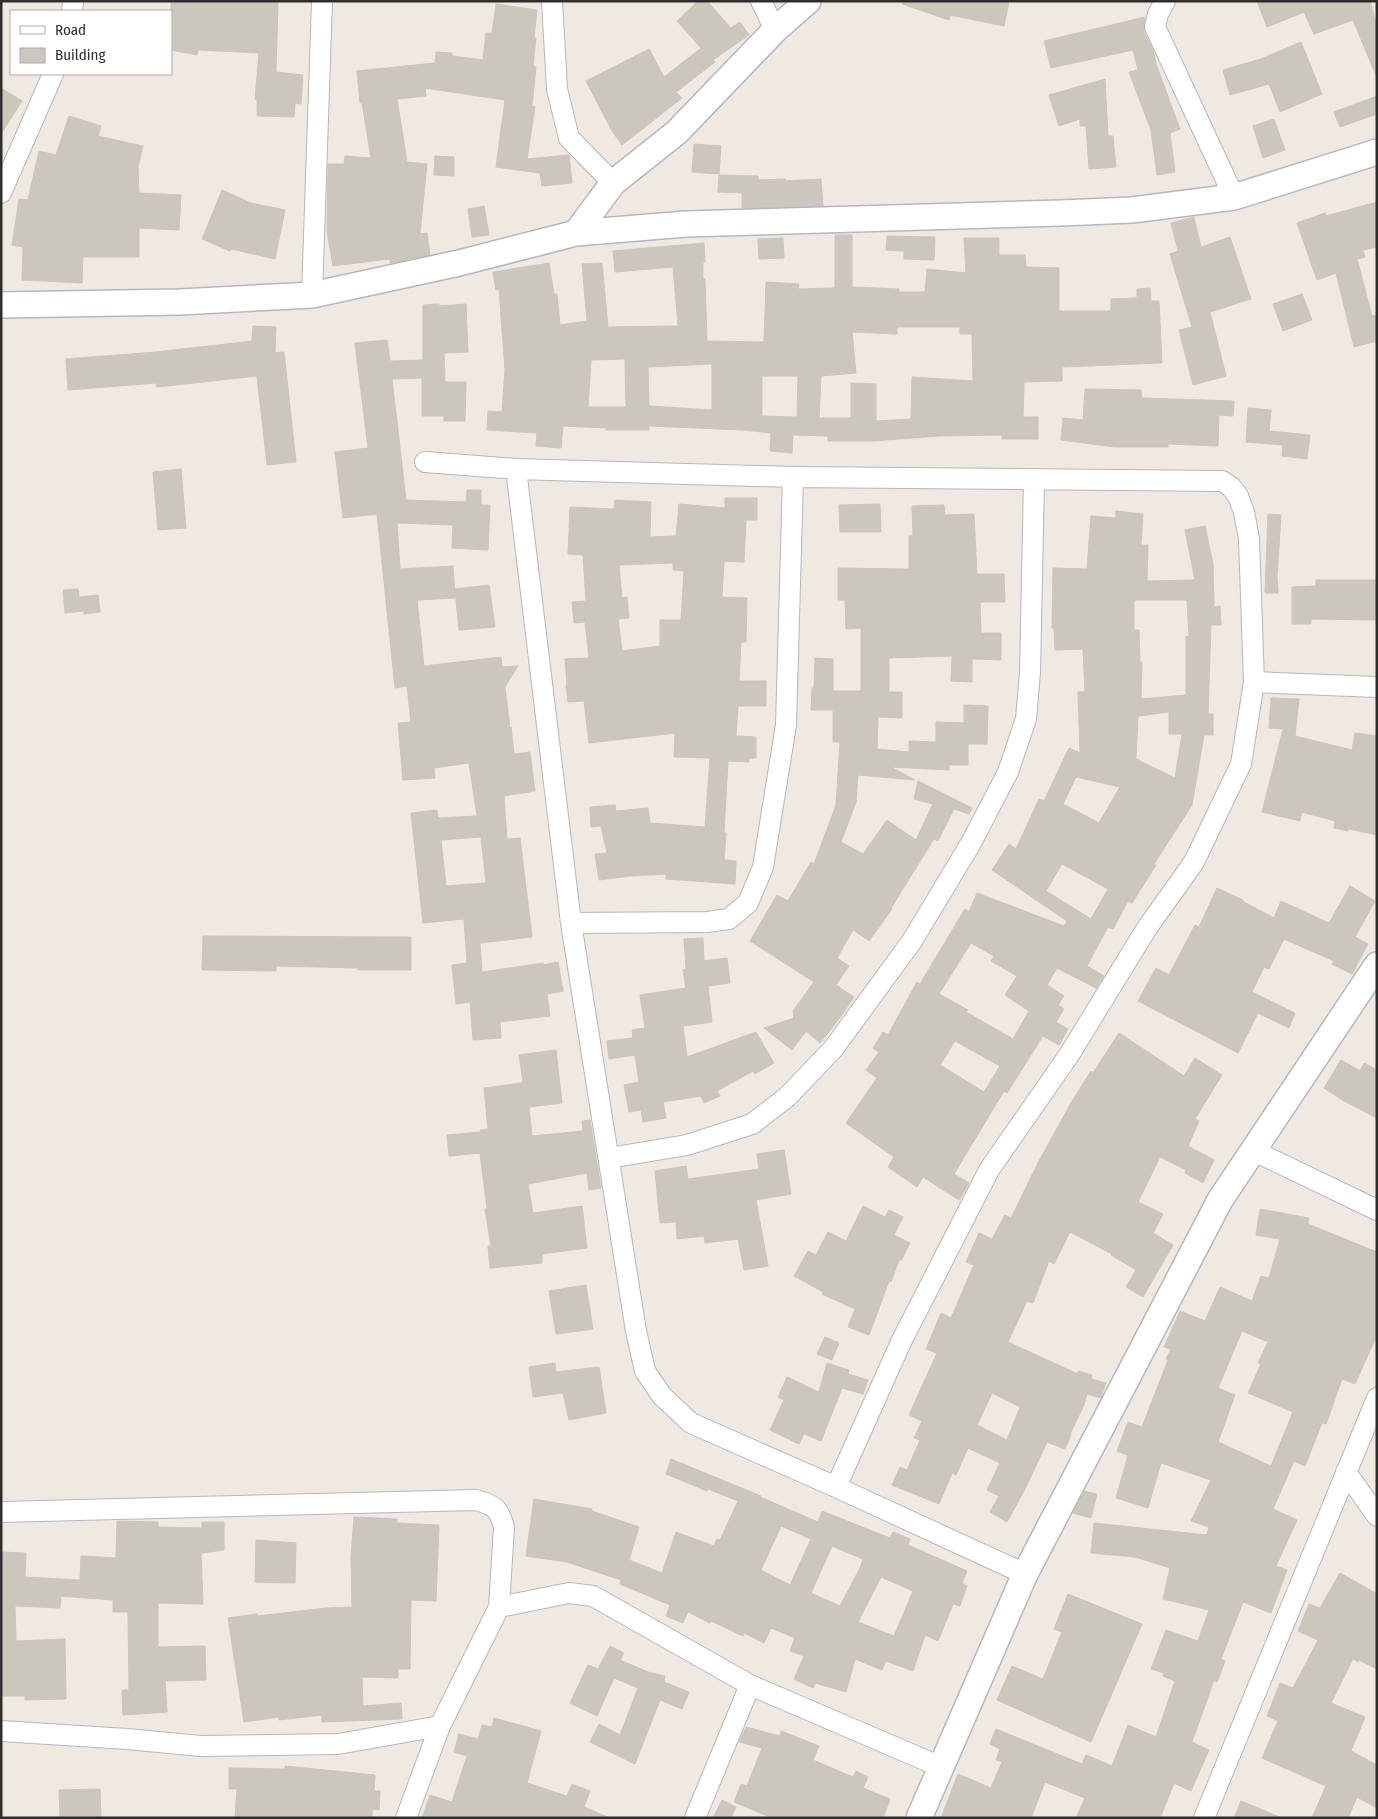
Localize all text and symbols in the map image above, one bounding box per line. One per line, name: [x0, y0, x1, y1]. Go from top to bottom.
legend: [10, 10, 172, 75]
text: Road: [55, 21, 86, 39]
text: Building: [55, 46, 106, 64]

